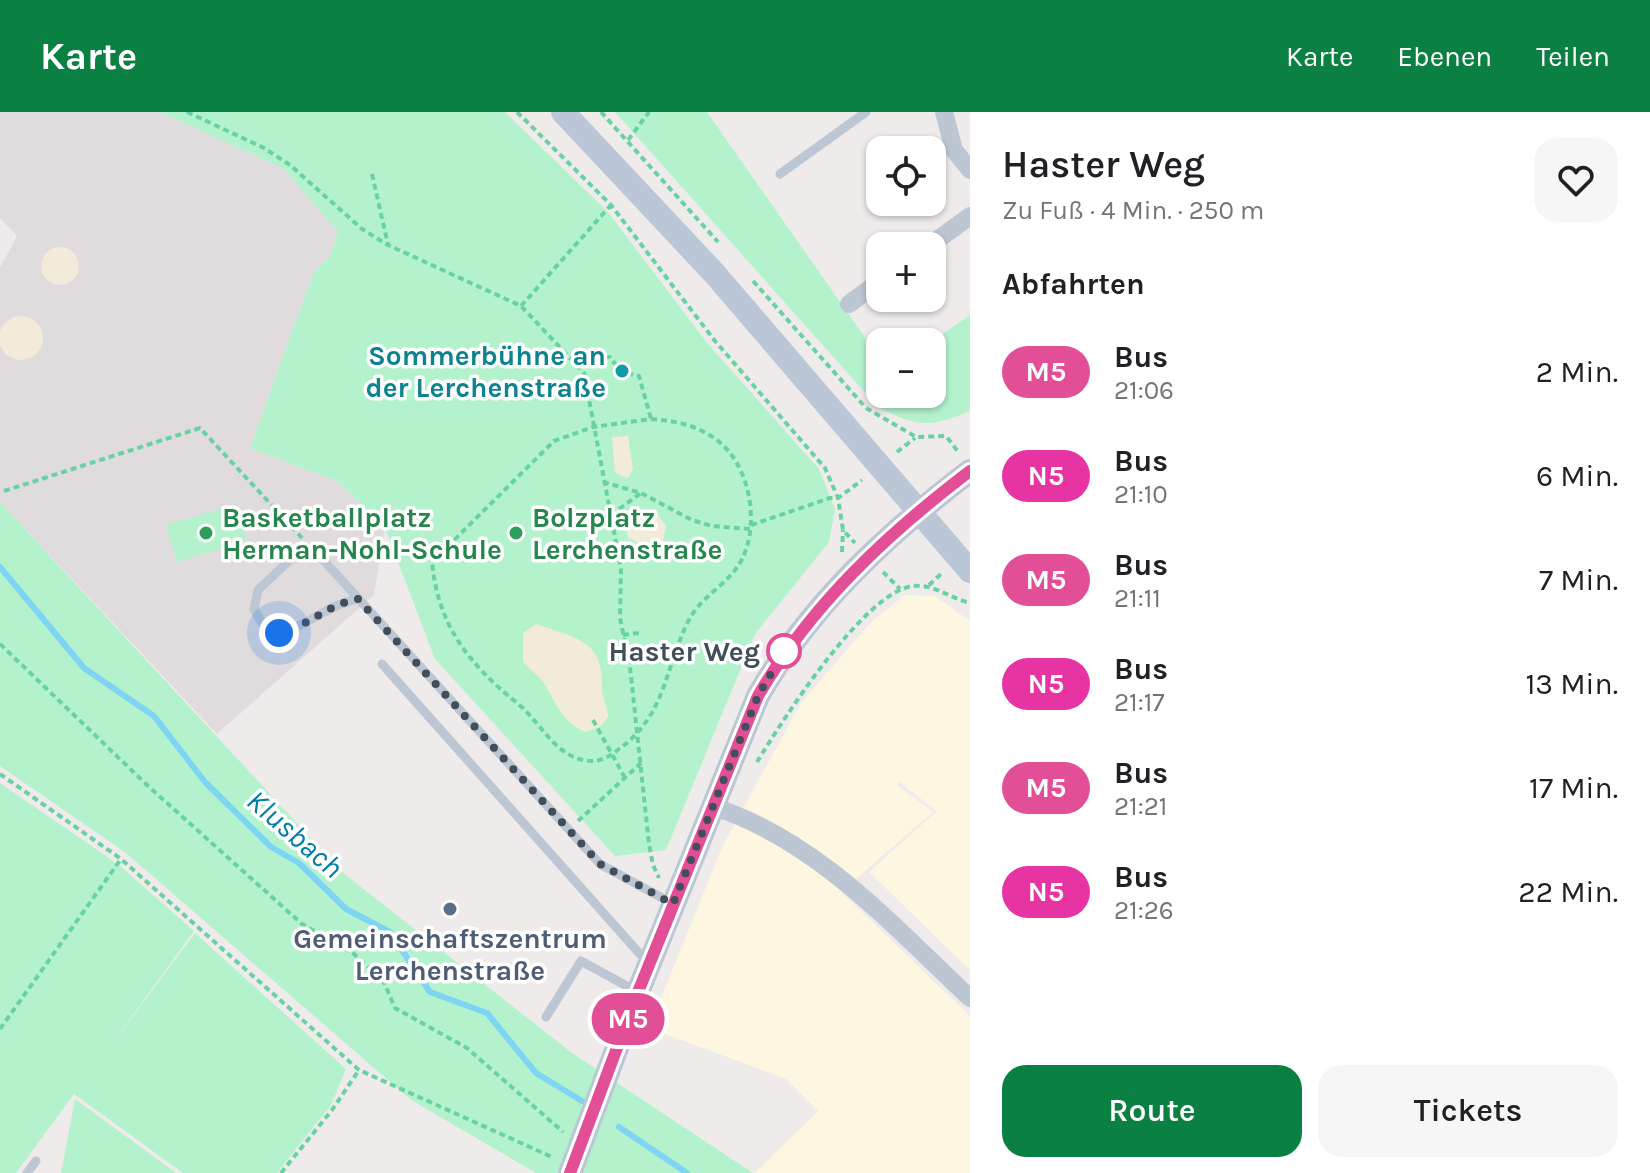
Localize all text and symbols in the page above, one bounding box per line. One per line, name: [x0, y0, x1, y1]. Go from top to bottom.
text: Karte: [40, 34, 137, 79]
text: Karte: [1286, 40, 1353, 73]
text: Ebenen: [1397, 40, 1492, 73]
text: Teilen: [1536, 40, 1610, 73]
map controls: [866, 136, 946, 408]
button: locate: [866, 136, 946, 216]
button: heart: [1534, 138, 1618, 222]
text: Haster Weg: [1002, 142, 1205, 187]
text: Zu Fuß · 4 Min. · 250 m: [1002, 195, 1264, 226]
button: +: [866, 232, 946, 312]
text: Abfahrten: [1002, 266, 1145, 302]
button: −: [866, 328, 946, 408]
place label: Sommerbühne an der Lerchenstraße: [365, 339, 606, 404]
text: Bus: [1114, 339, 1168, 375]
text: 2 Min.: [1536, 354, 1618, 390]
text: M5: [1026, 355, 1066, 388]
marker: Sommerbühne an der Lerchenstraße: [613, 362, 631, 380]
text: 21:06: [1114, 375, 1174, 406]
text: Bus: [1114, 443, 1168, 479]
text: 6 Min.: [1536, 458, 1618, 494]
text: N5: [1028, 459, 1064, 492]
text: 21:10: [1114, 479, 1168, 510]
place label: Basketballplatz Herman-Nohl-Schule: [222, 501, 502, 566]
place label: Bolzplatz Lerchenstraße: [532, 501, 722, 566]
marker: Basketballplatz Herman-Nohl-Schule: [197, 524, 215, 542]
marker: Bolzplatz Lerchenstraße: [507, 524, 525, 542]
text: Bus: [1114, 547, 1168, 583]
text: 7 Min.: [1539, 562, 1618, 598]
text: M5: [1026, 563, 1066, 596]
text: 21:11: [1114, 583, 1161, 614]
your location: [259, 613, 299, 653]
marker: Haster Weg: [767, 634, 801, 668]
place label: Haster Weg: [609, 635, 760, 668]
text: Bus: [1114, 651, 1168, 687]
text: 13 Min.: [1525, 666, 1618, 702]
text: N5: [1028, 667, 1064, 700]
text: 21:17: [1114, 687, 1164, 718]
text: Bus: [1114, 755, 1168, 791]
text: 17 Min.: [1529, 770, 1618, 806]
text: M5: [1026, 771, 1066, 804]
water label: Klusbach: [240, 782, 350, 886]
text: 21:21: [1114, 791, 1167, 822]
text: Bus: [1114, 859, 1168, 895]
text: 22 Min.: [1518, 874, 1618, 910]
text: N5: [1028, 875, 1064, 908]
text: 21:26: [1114, 895, 1174, 926]
marker: Gemeinschaftszentrum Lerchenstraße: [441, 900, 459, 918]
place label: Gemeinschaftszentrum Lerchenstraße: [293, 922, 607, 987]
line badge: M5: [592, 993, 664, 1045]
text: M5: [608, 1002, 648, 1035]
button: Route: [1002, 1065, 1302, 1157]
button: Tickets: [1318, 1065, 1618, 1157]

